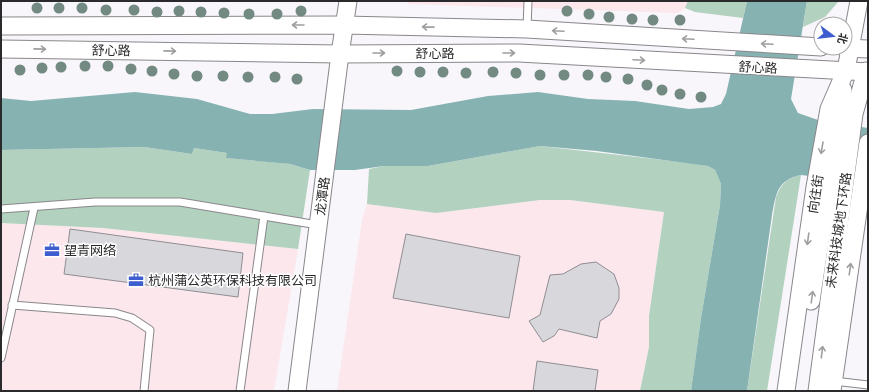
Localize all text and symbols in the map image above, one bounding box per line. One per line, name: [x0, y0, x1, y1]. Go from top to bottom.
north arrow: [813, 16, 853, 56]
one-way arrow: [292, 21, 305, 29]
one-way arrow: [422, 23, 435, 31]
one-way arrow: [552, 28, 565, 35]
text: 北: [834, 31, 850, 45]
one-way arrow: [682, 35, 695, 43]
one-way arrow: [761, 40, 774, 47]
street label: 舒心路: [91, 43, 131, 58]
one-way arrow: [33, 45, 46, 53]
street label: 舒心路: [415, 46, 455, 61]
one-way arrow: [163, 47, 176, 55]
one-way arrow: [502, 49, 515, 57]
one-way arrow: [372, 50, 385, 57]
one-way arrow: [632, 56, 645, 63]
street label: 舒心路: [738, 59, 778, 76]
one-way arrow: [818, 141, 826, 154]
street label: 未来科技城地下环路: [823, 171, 854, 289]
street label: 向往街: [805, 174, 826, 215]
street label: 龙潭路: [313, 176, 332, 216]
one-way arrow: [804, 232, 812, 245]
office icon: 望青网络: [43, 241, 61, 259]
place label: 望青网络: [64, 243, 116, 258]
one-way arrow: [846, 263, 854, 276]
office icon: 杭州蒲公英环保科技有限公司: [127, 271, 145, 289]
place label: 杭州蒲公英环保科技有限公司: [148, 273, 317, 288]
one-way arrow: [808, 291, 816, 304]
one-way arrow: [818, 346, 826, 359]

